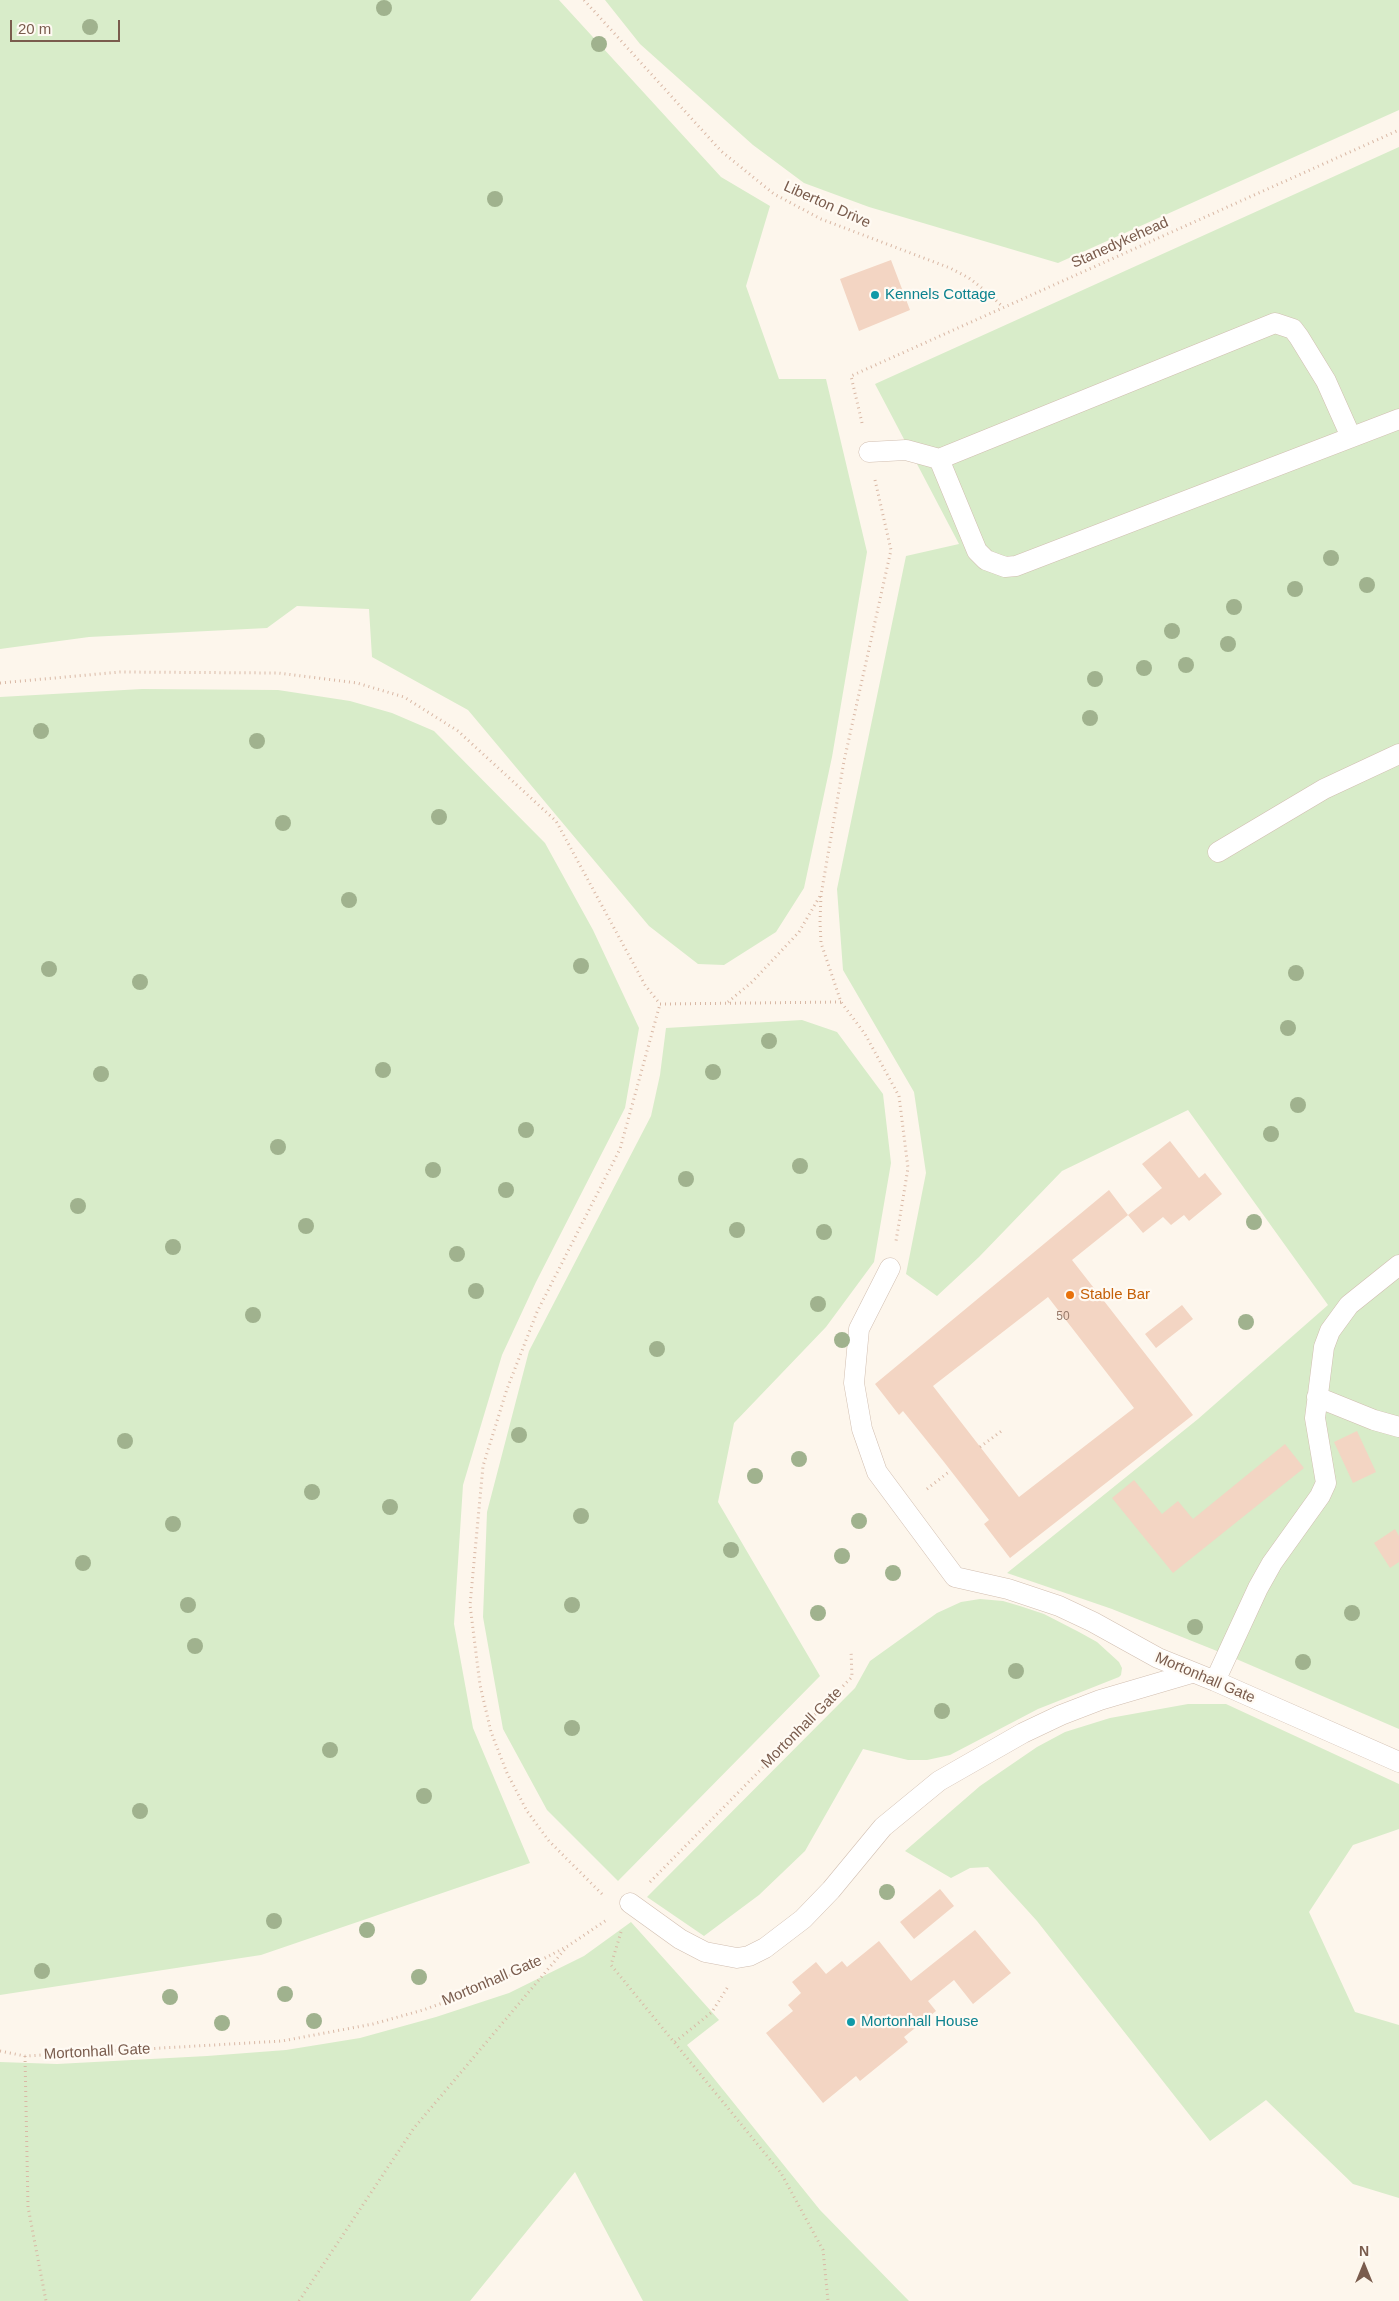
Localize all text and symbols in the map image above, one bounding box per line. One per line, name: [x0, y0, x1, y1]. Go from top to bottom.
scale bar: [12, 10, 122, 42]
text: 20 m: [18, 20, 51, 37]
street label: Liberton Drive: [781, 178, 873, 232]
street label: Stanedykehead: [1069, 214, 1171, 272]
place label: Kennels Cottage: [885, 286, 996, 304]
marker: Kennels Cottage: [869, 289, 881, 301]
place label: Stable Bar: [1080, 1286, 1150, 1304]
marker: Stable Bar: [1064, 1289, 1076, 1301]
house number: 50: [1056, 1310, 1070, 1324]
street label: Mortonhall Gate: [1152, 1649, 1258, 1707]
street label: Mortonhall Gate: [758, 1684, 846, 1772]
street label: Mortonhall Gate: [439, 1952, 545, 2010]
place label: Mortonhall House: [861, 2013, 979, 2031]
marker: Mortonhall House: [845, 2016, 857, 2028]
street label: Mortonhall Gate: [43, 2040, 151, 2064]
north arrow: [1339, 2241, 1389, 2291]
text: N: [1359, 2243, 1369, 2259]

